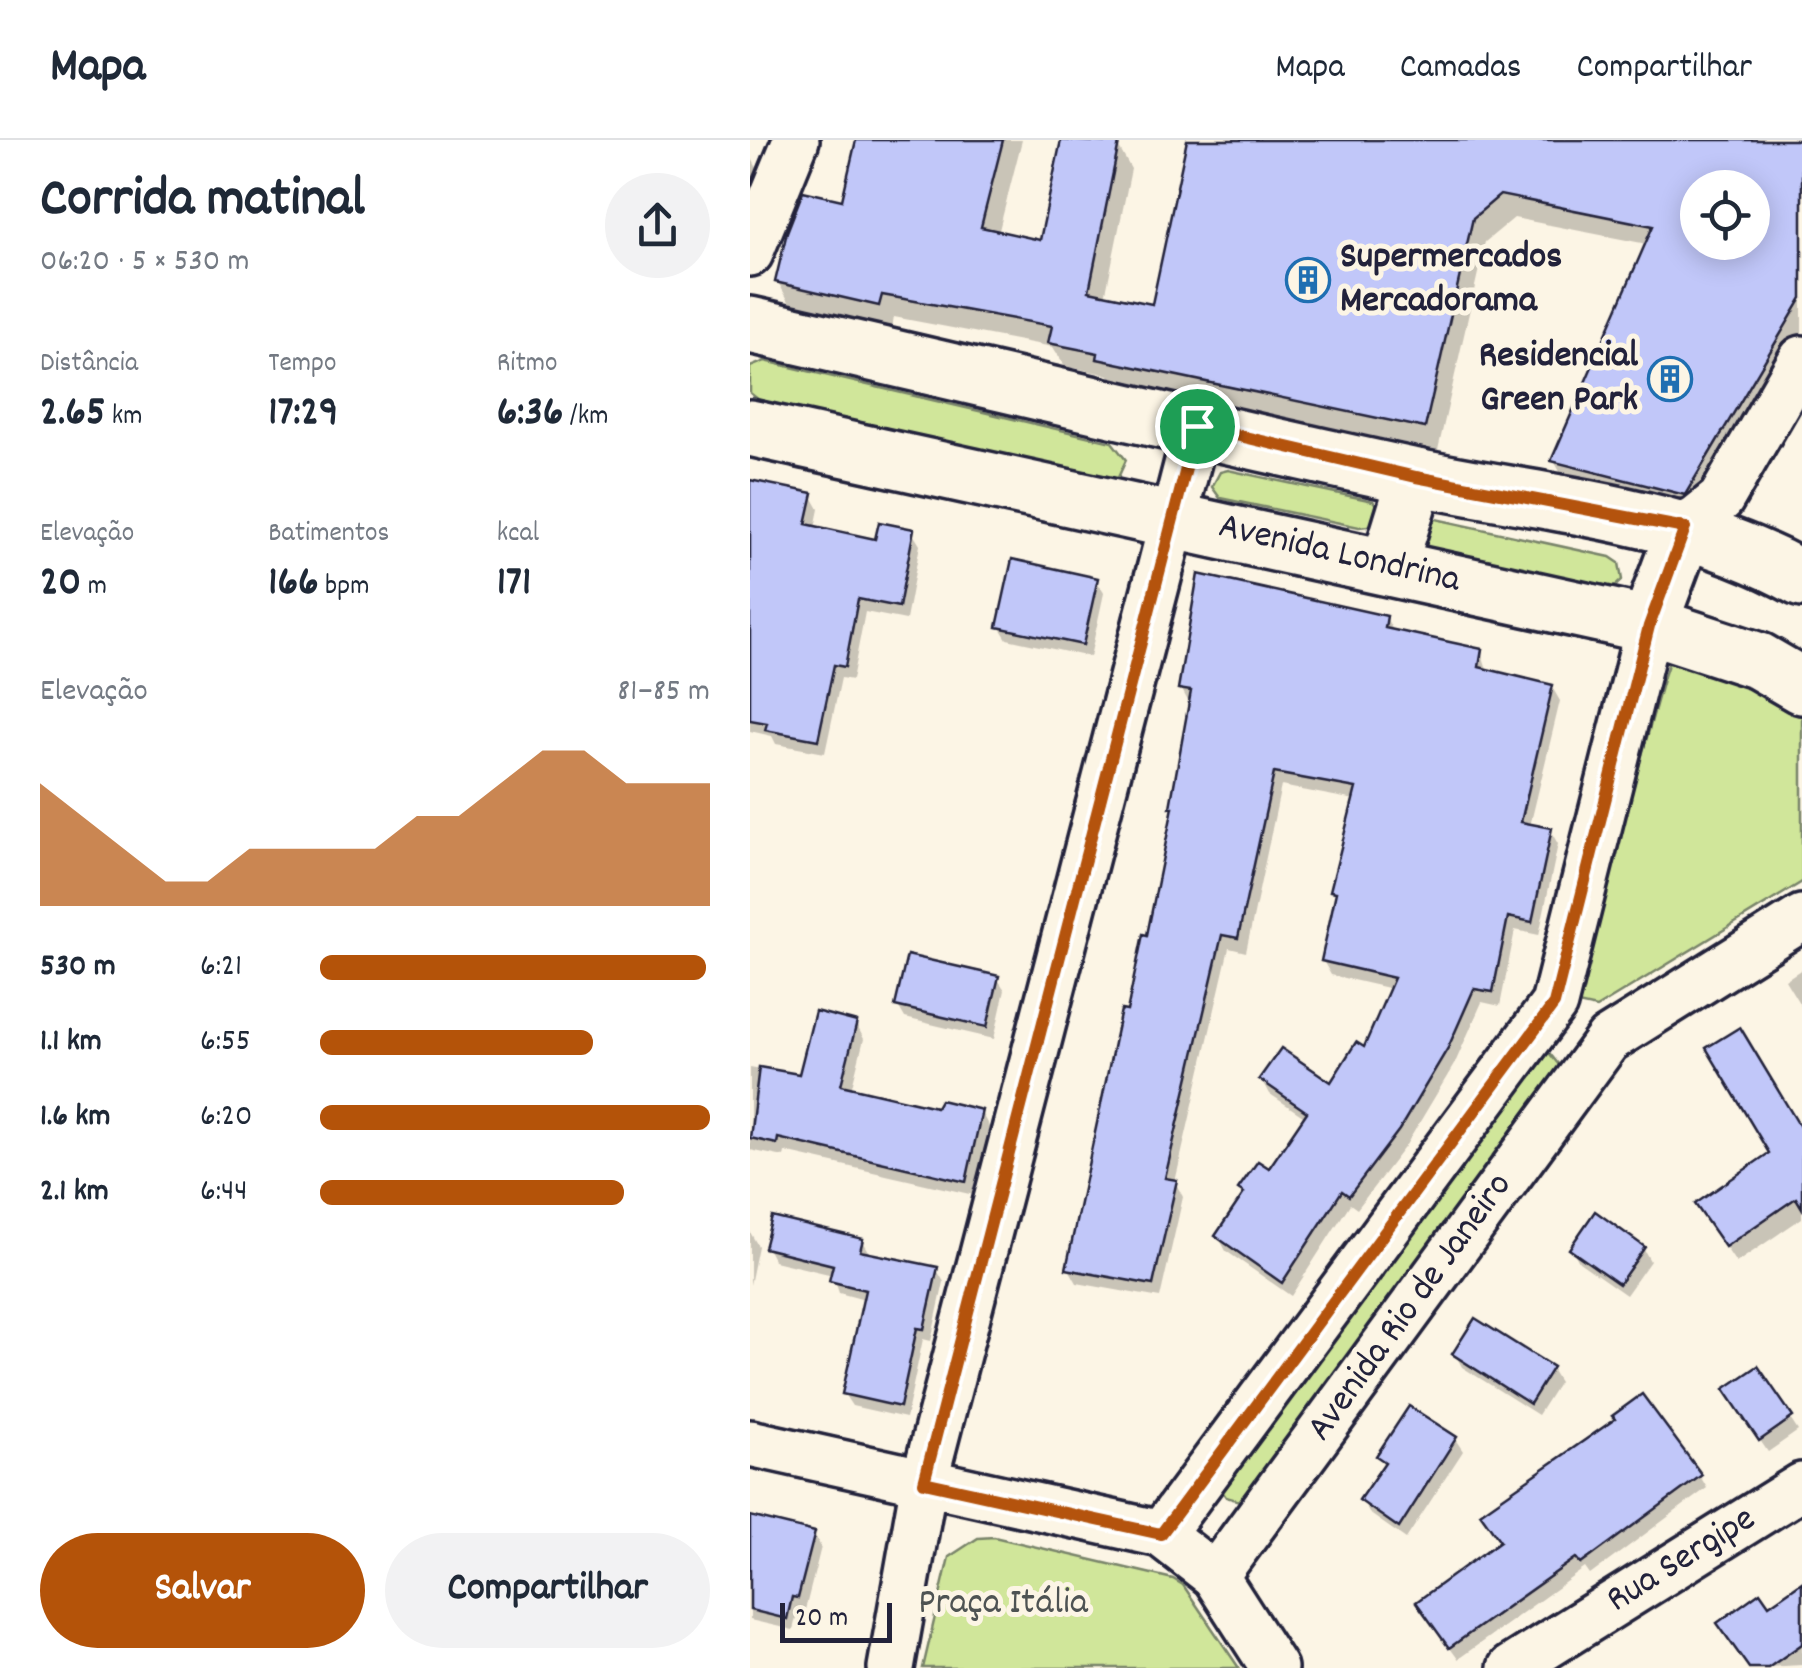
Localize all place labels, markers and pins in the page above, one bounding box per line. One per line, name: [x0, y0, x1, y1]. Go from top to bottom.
place label: Supermercados Mercadorama: [1340, 231, 1562, 330]
building icon: Supermercados Mercadorama: [1285, 257, 1331, 303]
place label: Residencial Green Park: [1479, 330, 1639, 429]
building icon: Residencial Green Park: [1647, 356, 1693, 402]
pin: [1155, 384, 1240, 469]

